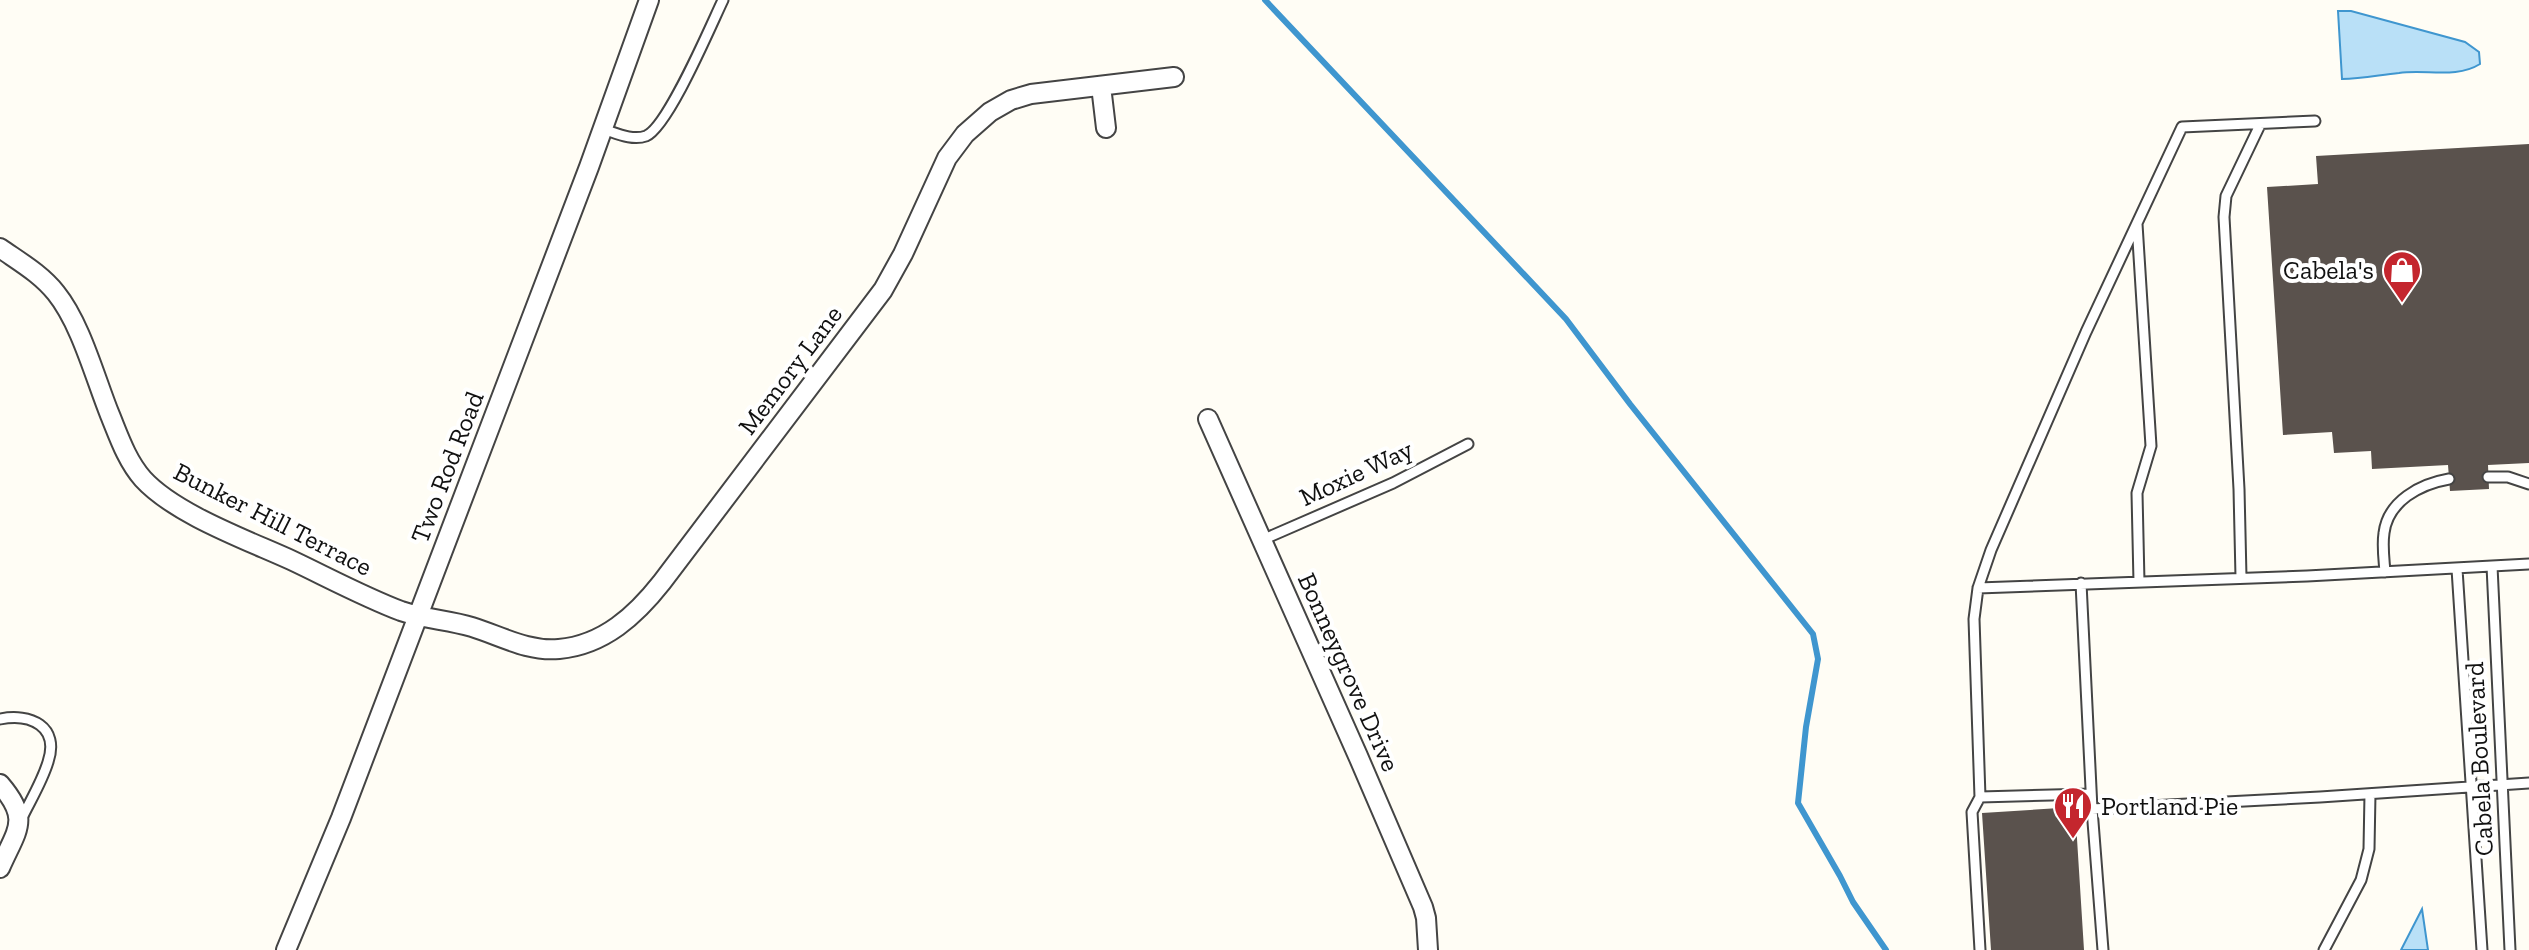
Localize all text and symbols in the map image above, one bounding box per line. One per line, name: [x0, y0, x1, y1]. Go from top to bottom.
shop icon: Cabela's: [2381, 249, 2423, 304]
place label: Cabela's: [2283, 254, 2374, 286]
street label: Memory Lane: [731, 299, 849, 441]
street label: Two Rod Road: [403, 387, 491, 547]
street label: Moxie Way: [1294, 433, 1418, 513]
street label: Bunker Hill Terrace: [168, 455, 378, 583]
street label: Bonneygrove Drive: [1291, 568, 1407, 776]
street label: Cabela Boulevard: [2458, 661, 2500, 857]
restaurant icon: Portland Pie: [2052, 785, 2094, 840]
place label: Portland Pie: [2101, 790, 2238, 822]

